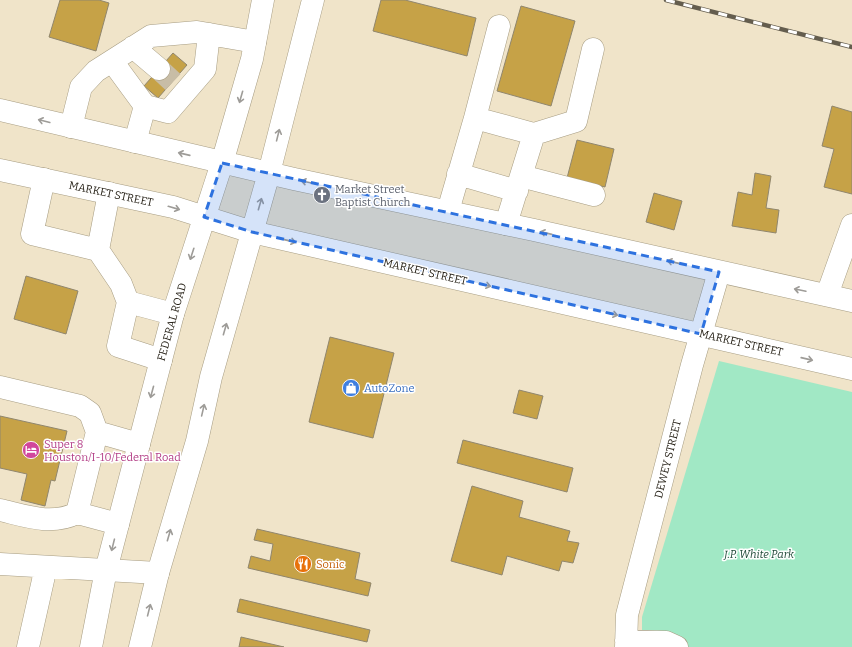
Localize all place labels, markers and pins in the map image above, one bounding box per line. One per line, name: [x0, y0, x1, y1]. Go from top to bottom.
place label: Market Street Baptist Church: [335, 183, 411, 209]
church icon: Market Street Baptist Church: [312, 185, 332, 205]
shop icon: AutoZone: [341, 378, 361, 398]
place label: AutoZone: [364, 382, 414, 395]
place label: Super 8 Houston/I-10/Federal Road: [44, 438, 181, 464]
hotel icon: Super 8 Houston/I-10/Federal Road: [21, 440, 41, 460]
restaurant icon: Sonic: [293, 554, 313, 574]
place label: Sonic: [316, 558, 345, 571]

